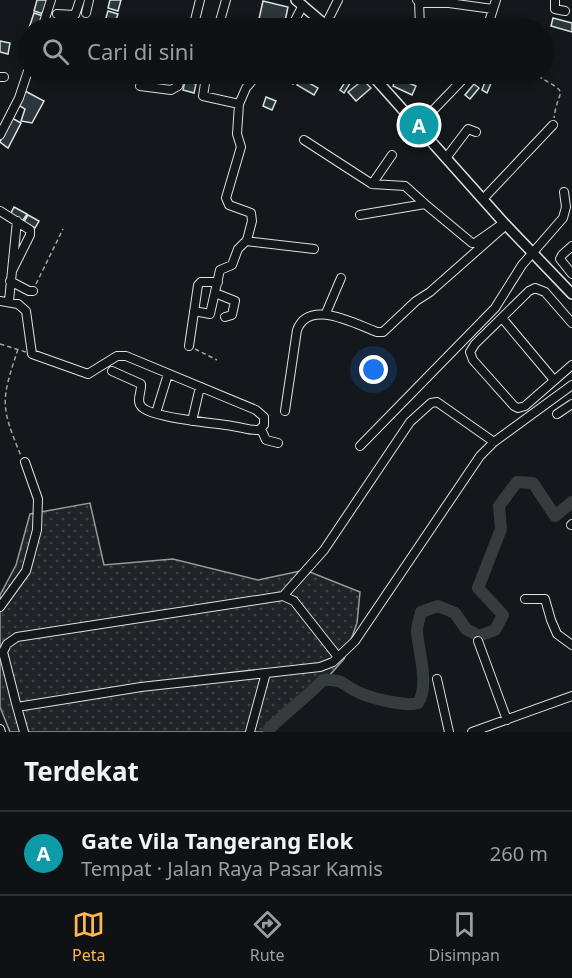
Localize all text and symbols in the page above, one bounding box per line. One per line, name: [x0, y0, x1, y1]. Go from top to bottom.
search box: [18, 18, 554, 84]
icon: search: [39, 35, 72, 68]
text: Cari di sini: [87, 36, 194, 66]
pin: A: [400, 102, 438, 148]
your location: [359, 355, 388, 384]
text: Terdekat: [24, 753, 139, 789]
text: Gate Vila Tangerang Elok: [81, 825, 353, 855]
text: A: [37, 840, 50, 867]
text: 260 m: [490, 840, 548, 867]
text: Tempat · Jalan Raya Pasar Kamis: [81, 855, 383, 882]
tab: Peta: [72, 908, 106, 966]
tab: Rute: [250, 908, 284, 966]
tab: Disimpan: [429, 908, 500, 966]

